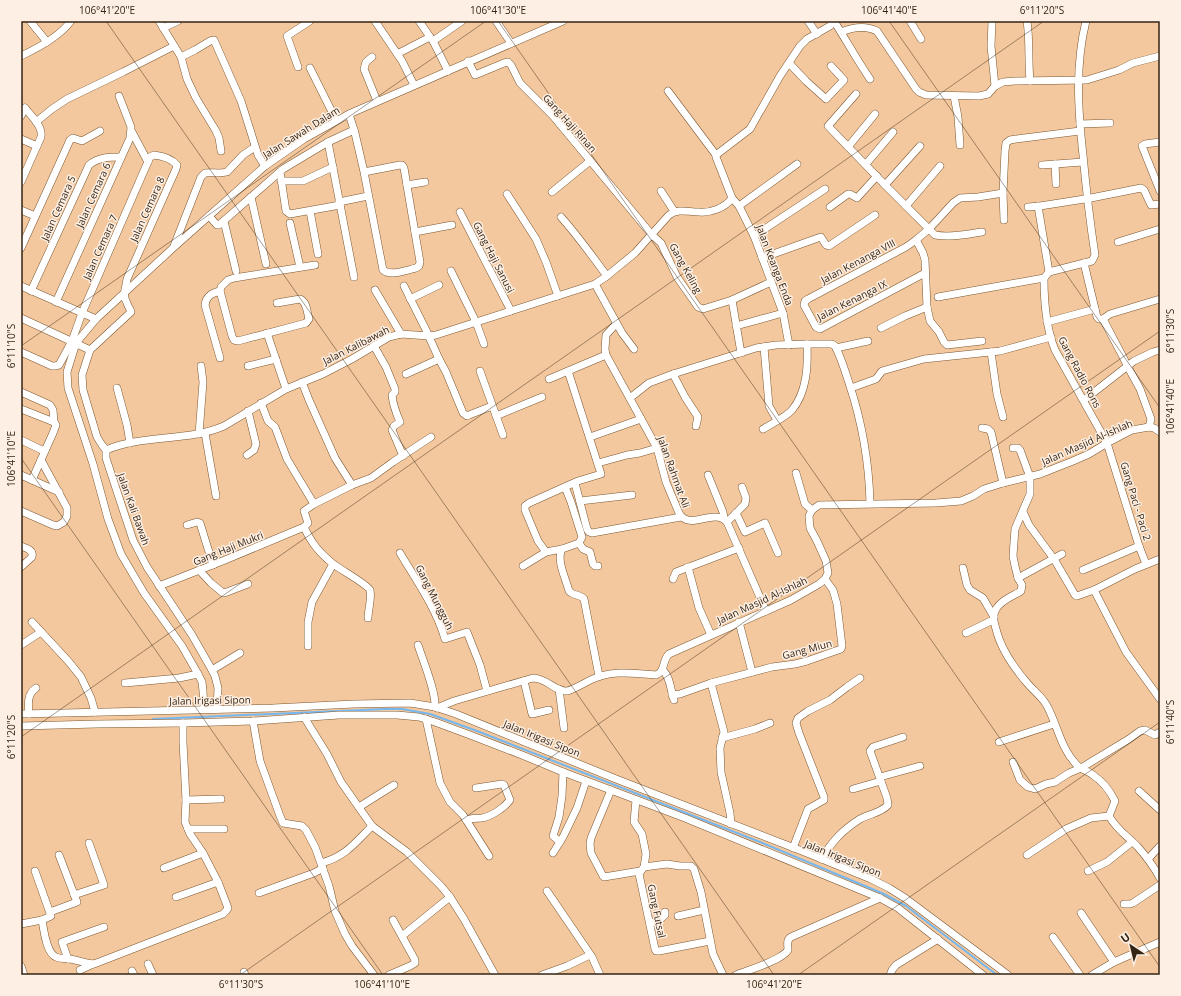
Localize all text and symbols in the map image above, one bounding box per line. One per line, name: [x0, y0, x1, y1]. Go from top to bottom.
text: 106°41'20"E: [79, 3, 135, 17]
text: 106°41'30"E: [470, 3, 526, 17]
text: 106°41'40"E: [861, 3, 917, 17]
text: 6°11'20"S: [1020, 3, 1064, 17]
street label: Gang Haji Rinan: [540, 91, 600, 155]
street label: Jalan Sawah Dalam: [259, 103, 342, 162]
street label: Jalan Cemara 6: [72, 160, 114, 231]
street label: Jalan Cemara 5: [37, 173, 79, 244]
street label: Jalan Cemara 8: [126, 174, 168, 245]
street label: Jalan Cemara 7: [79, 212, 121, 283]
street label: Gang Haji Sanusi: [470, 219, 518, 295]
street label: Jalan Keanga Enda: [753, 222, 797, 307]
street label: Jalan Kenanga VIII: [817, 235, 898, 287]
street label: Gang Keling: [666, 240, 706, 296]
street label: Jalan Kenanga IX: [814, 276, 890, 324]
text: 6°11'30"S: [1163, 309, 1177, 353]
street label: Jalan Kalibawah: [319, 322, 392, 368]
text: 6°11'10"S: [4, 324, 18, 368]
street label: Gang Radio Rons: [1055, 334, 1105, 410]
text: 106°41'40"E: [1163, 379, 1177, 435]
street label: Jalan Masjid Al-Ishlah: [1038, 416, 1135, 469]
text: 106°41'10"E: [4, 431, 18, 487]
street label: Jalan Rahmat Ali: [654, 433, 693, 510]
street label: Gang Paci - Paci 2: [1117, 460, 1155, 542]
street label: Jalan Kali Bawah: [114, 470, 154, 547]
street label: Gang Haji Mukri: [191, 528, 265, 568]
street label: Gang Mungguh: [413, 562, 457, 632]
street label: Jalan Masjid Al-Ishlah: [714, 573, 809, 627]
street label: Gang Miun: [781, 636, 833, 662]
street label: Jalan Irigasi Sipon: [168, 692, 251, 708]
text: 6°11'40"S: [1163, 700, 1177, 744]
text: 6°11'20"S: [4, 715, 18, 759]
street label: Jalan Irigasi Sipon: [501, 716, 582, 760]
street label: Jalan Irigasi Sipon: [802, 836, 883, 880]
street label: Gang Futsal: [644, 883, 670, 939]
north arrow: [1111, 926, 1151, 966]
text: U: [1117, 929, 1133, 946]
text: 6°11'30"S: [219, 977, 263, 991]
text: 106°41'10"E: [354, 977, 410, 991]
text: 106°41'20"E: [746, 977, 802, 991]

